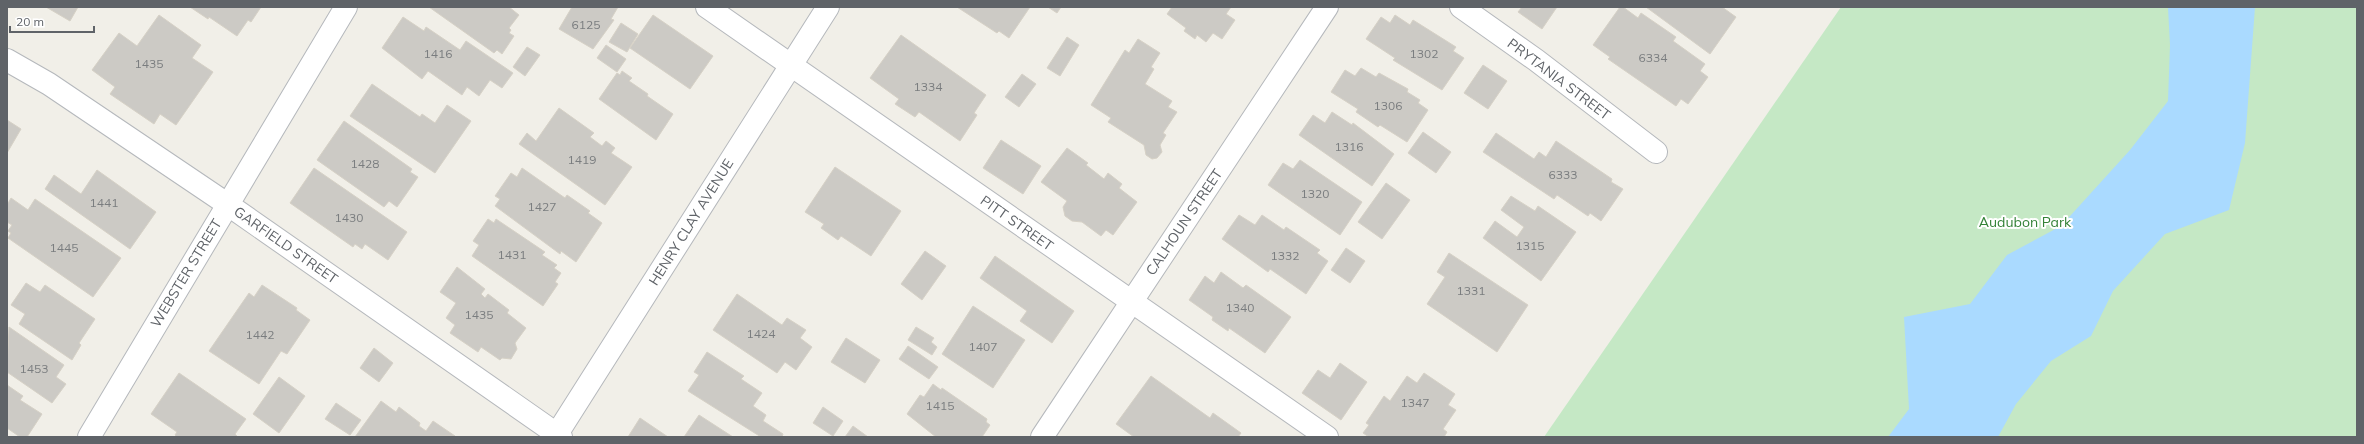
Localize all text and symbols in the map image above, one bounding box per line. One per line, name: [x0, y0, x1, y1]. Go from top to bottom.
scale bar: [10, 8, 94, 34]
text: 20 m: [16, 14, 44, 29]
house number: 6125: [572, 17, 600, 32]
street label: PRYTANIA STREET: [1504, 34, 1615, 124]
house number: 1416: [424, 46, 452, 61]
house number: 1302: [1410, 46, 1438, 61]
house number: 6334: [1639, 50, 1667, 65]
house number: 1435: [135, 56, 163, 71]
house number: 1334: [914, 79, 942, 94]
house number: 1306: [1374, 98, 1402, 113]
house number: 1316: [1335, 139, 1363, 154]
house number: 1419: [568, 152, 596, 167]
street label: HENRY CLAY AVENUE: [645, 155, 737, 289]
house number: 1428: [351, 156, 379, 171]
street label: CALHOUN STREET: [1142, 165, 1227, 279]
house number: 6333: [1549, 167, 1577, 182]
house number: 1320: [1301, 186, 1329, 201]
street label: PITT STREET: [977, 191, 1057, 255]
house number: 1441: [90, 195, 118, 210]
house number: 1427: [528, 199, 556, 214]
street label: GARFIELD STREET: [230, 202, 342, 288]
house number: 1430: [335, 210, 363, 225]
park label: Audubon Park: [1979, 213, 2072, 231]
street label: WEBSTER STREET: [147, 215, 226, 330]
house number: 1315: [1516, 238, 1544, 253]
house number: 1445: [50, 240, 78, 255]
house number: 1431: [498, 247, 526, 262]
house number: 1332: [1271, 248, 1299, 263]
house number: 1331: [1457, 283, 1485, 298]
house number: 1340: [1226, 300, 1254, 315]
house number: 1435: [465, 307, 493, 322]
house number: 1424: [747, 326, 775, 341]
house number: 1442: [246, 327, 274, 342]
house number: 1407: [969, 339, 997, 354]
house number: 1453: [20, 361, 48, 376]
house number: 1347: [1401, 395, 1429, 410]
house number: 1415: [926, 398, 954, 413]

